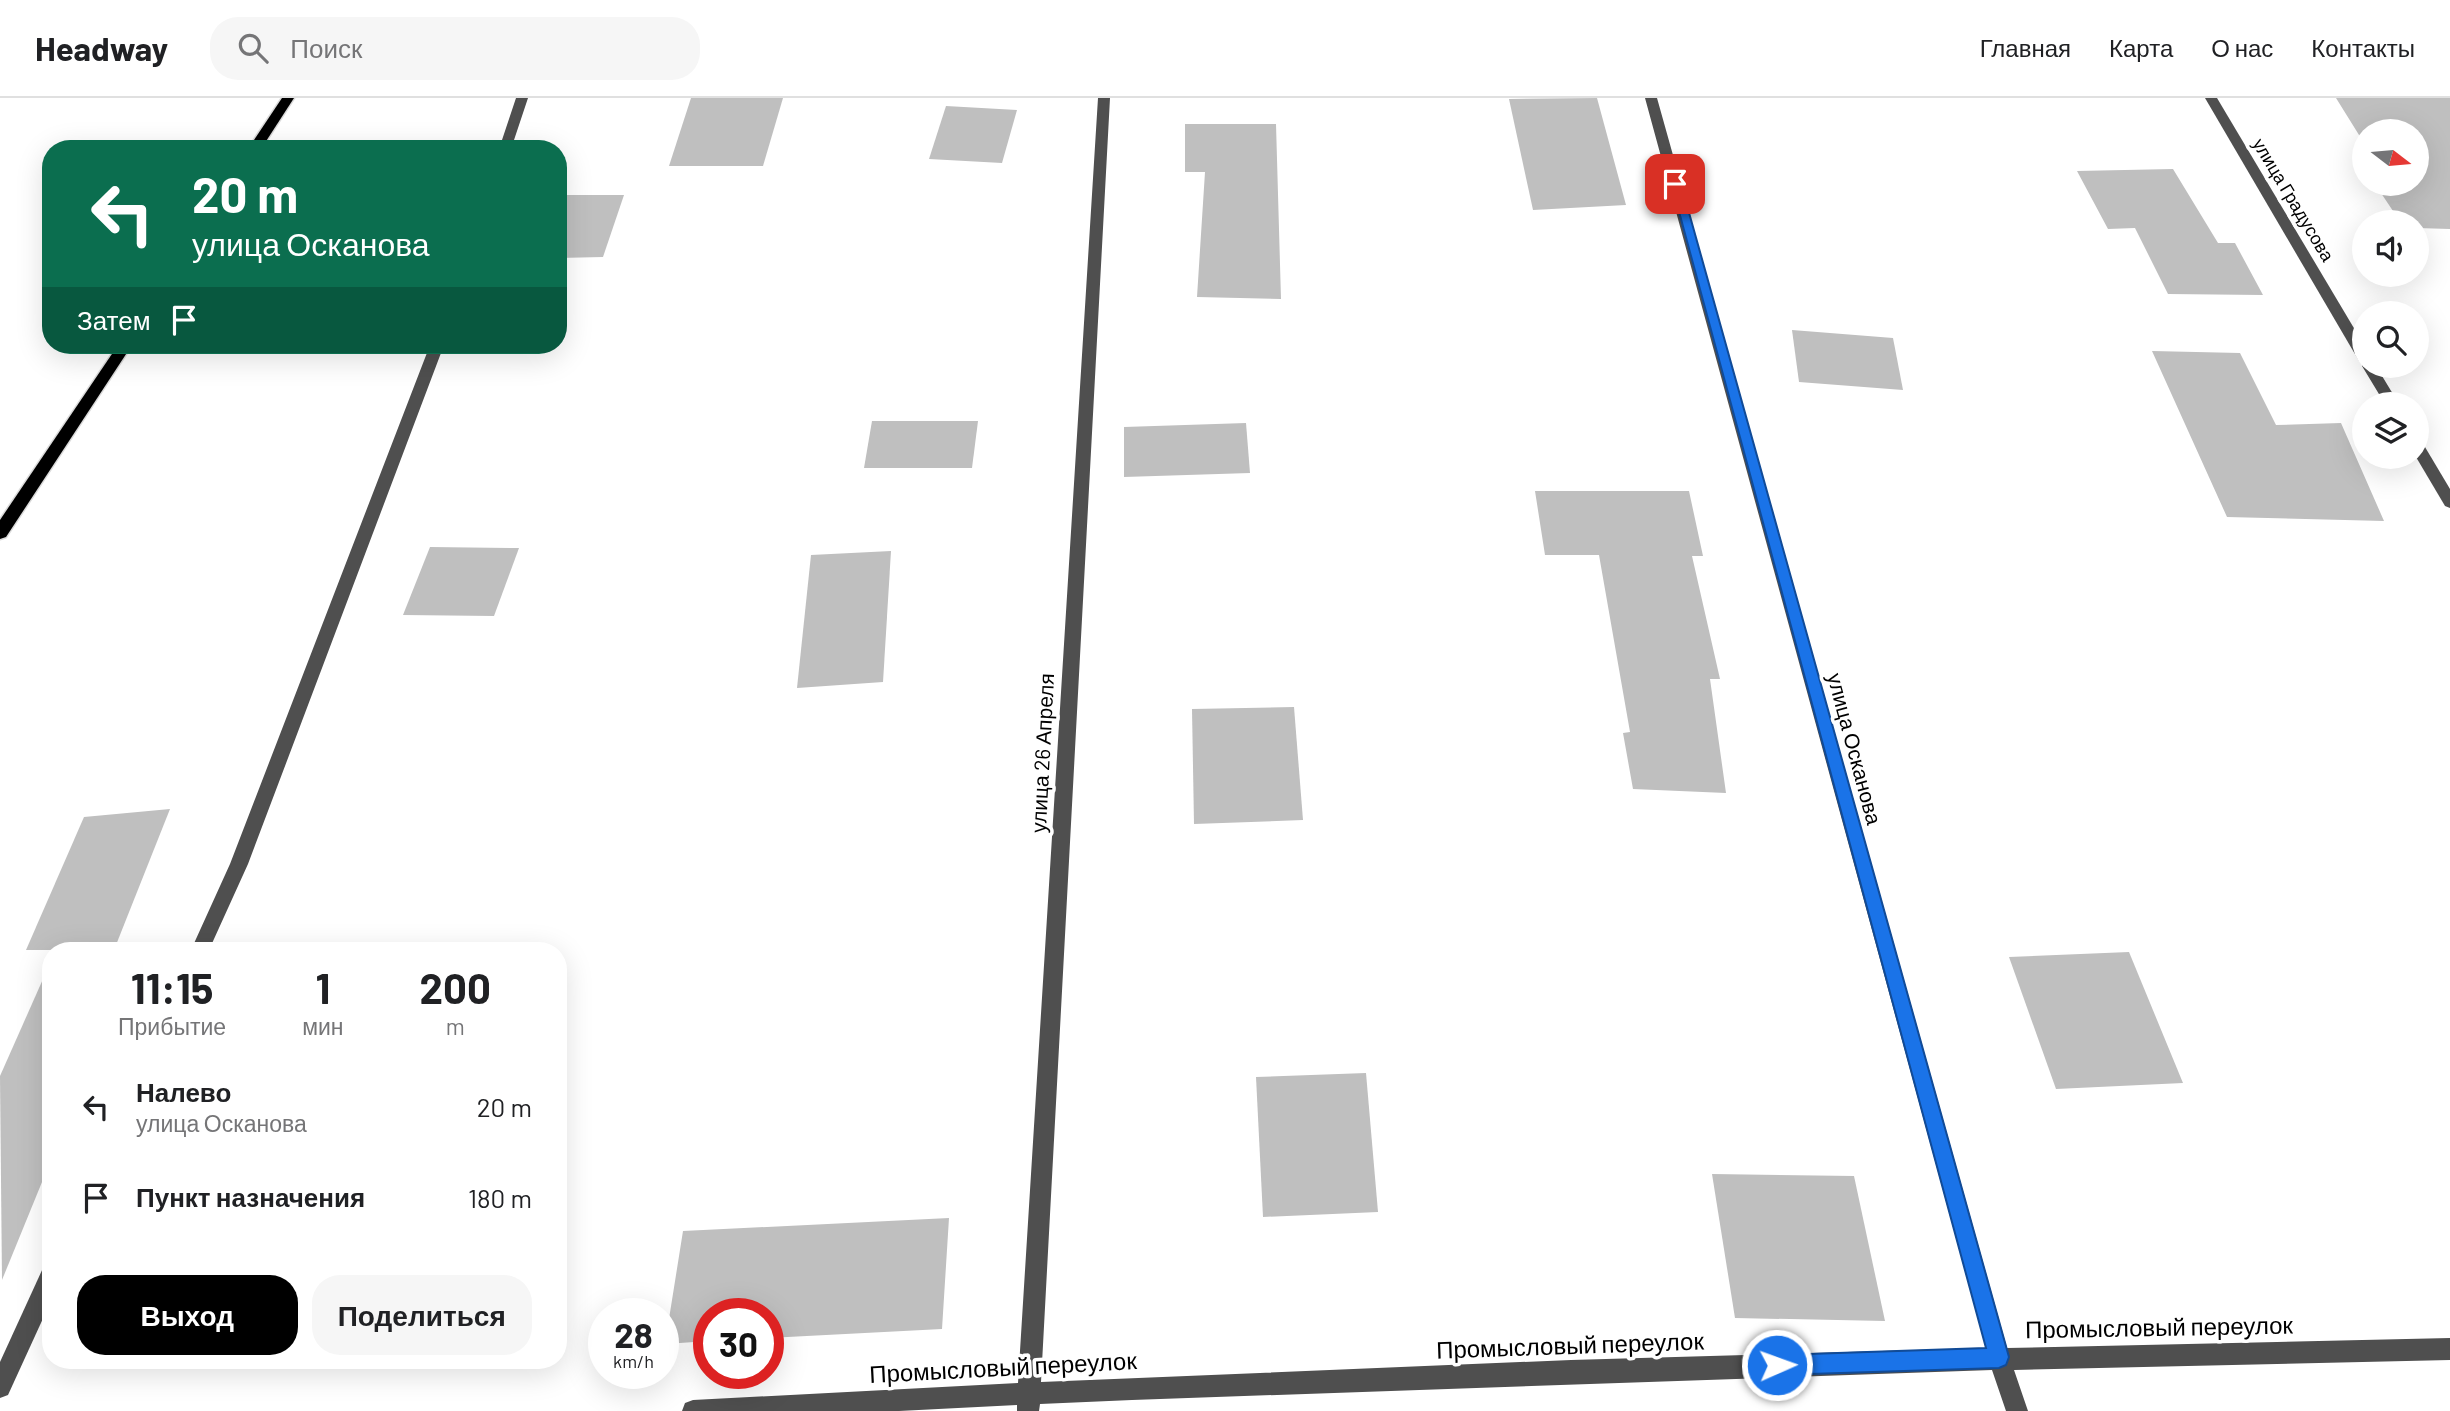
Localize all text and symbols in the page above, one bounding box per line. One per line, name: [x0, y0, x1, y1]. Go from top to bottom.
search box: [210, 17, 700, 80]
text: Headway: [35, 28, 168, 68]
icon: search: [234, 29, 272, 67]
text: Поиск: [290, 32, 362, 63]
text: Главная: [1980, 33, 2071, 62]
text: Карта: [2109, 33, 2173, 62]
text: О нас: [2211, 33, 2273, 62]
text: Контакты: [2311, 33, 2415, 62]
north arrow: [2352, 119, 2429, 196]
map controls: [2352, 119, 2429, 469]
street label: улица Градусова: [2248, 134, 2340, 266]
pin: [1645, 154, 1705, 214]
text: 20 m: [192, 164, 298, 223]
icon: arrive: [1656, 165, 1694, 203]
icon: left: [77, 168, 168, 259]
button: sound: [2352, 210, 2429, 287]
text: улица Осканова: [192, 224, 430, 262]
icon: arrive: [165, 301, 203, 339]
button: search: [2352, 301, 2429, 378]
text: Затем: [77, 304, 151, 335]
button: layers: [2352, 392, 2429, 469]
street label: улица Осканова: [1823, 670, 1888, 827]
street label: улица 26 Апреля: [1025, 672, 1058, 833]
text: 11:15: [131, 962, 213, 1012]
text: 1: [315, 962, 330, 1012]
text: 200: [420, 962, 491, 1012]
text: Прибытие: [118, 1012, 226, 1040]
text: мин: [302, 1012, 344, 1040]
text: m: [446, 1012, 465, 1040]
text: Налево: [136, 1076, 231, 1107]
icon: left: [77, 1088, 115, 1126]
text: 20 m: [477, 1091, 532, 1122]
text: улица Осканова: [136, 1109, 307, 1137]
icon: arrive: [77, 1179, 115, 1217]
text: Пункт назначения: [136, 1181, 365, 1212]
text: 180 m: [468, 1182, 532, 1213]
button: Выход: [77, 1275, 298, 1355]
button: Поделиться: [312, 1275, 532, 1355]
speed limit sign: 30: [693, 1298, 784, 1389]
street label: Промысловый переулок: [2025, 1310, 2294, 1343]
text: 28: [614, 1313, 653, 1355]
street label: Промысловый переулок: [1436, 1325, 1705, 1364]
position arrow: [1740, 1328, 1814, 1402]
street label: Промысловый переулок: [868, 1345, 1138, 1388]
text: km/h: [613, 1350, 654, 1372]

